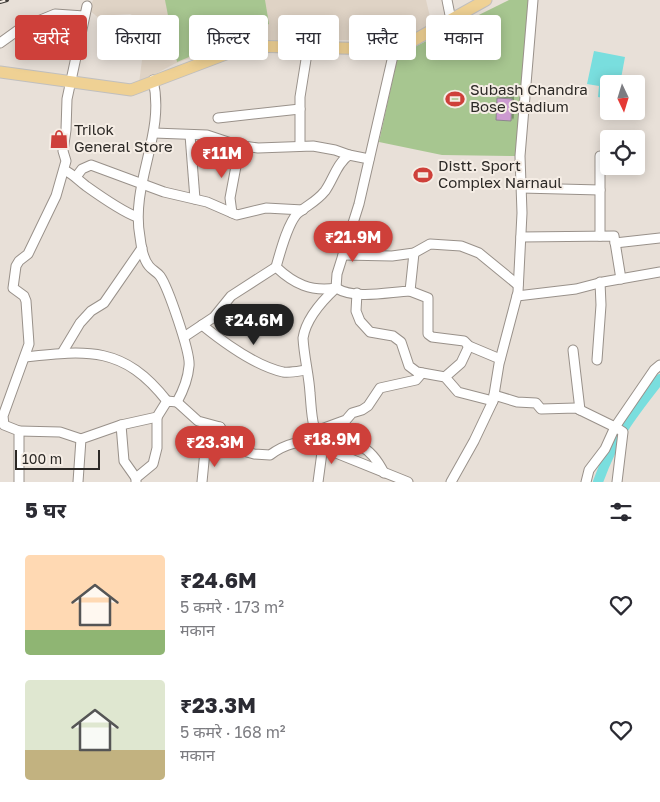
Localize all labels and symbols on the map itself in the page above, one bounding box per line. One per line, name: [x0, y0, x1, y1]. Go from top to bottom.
north arrow: [600, 75, 645, 120]
place label: Subash Chandra Bose Stadium: [470, 80, 588, 115]
sports icon: Subash Chandra Bose Stadium: [444, 88, 466, 110]
place label: Trilok General Store: [74, 120, 173, 155]
shop icon: Trilok General Store: [48, 128, 70, 150]
pin: ₹11M: [192, 136, 252, 179]
place label: Distt. Sport Complex Narnaul: [438, 156, 562, 191]
sports icon: Distt. Sport Complex Narnaul: [412, 164, 434, 186]
pin: ₹21.9M: [312, 220, 394, 263]
pin: ₹24.6M: [213, 304, 295, 346]
pin: ₹18.9M: [291, 422, 373, 465]
pin: ₹23.3M: [174, 426, 256, 468]
scale bar: [15, 447, 100, 470]

